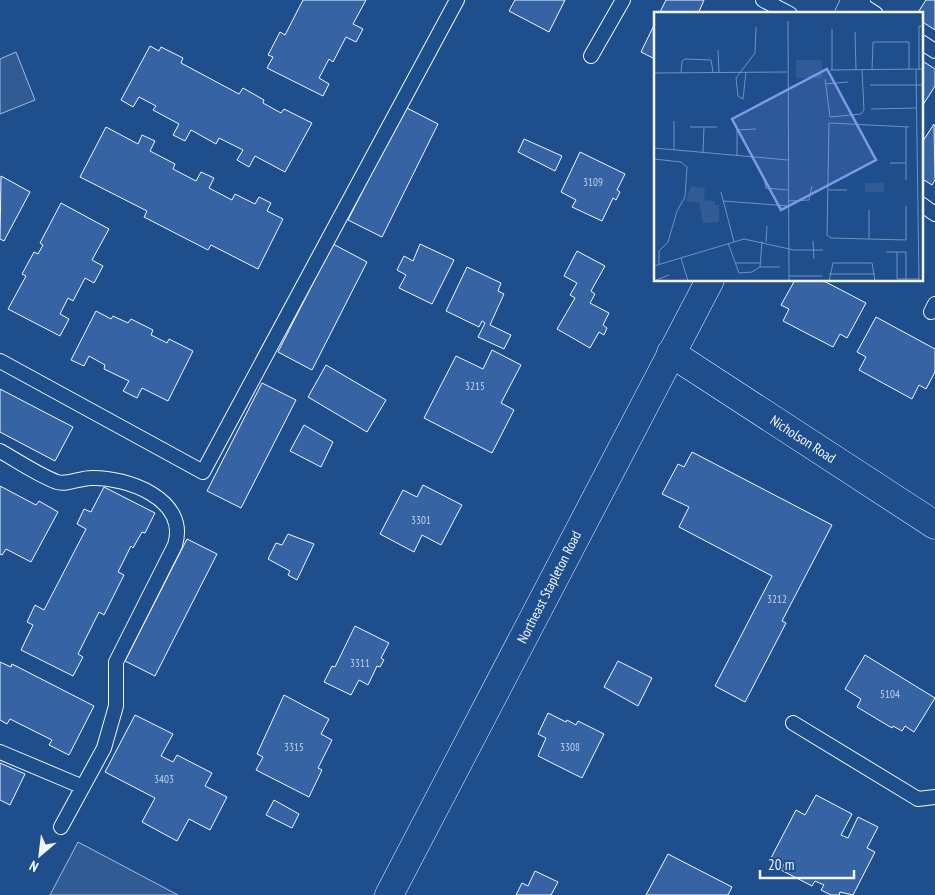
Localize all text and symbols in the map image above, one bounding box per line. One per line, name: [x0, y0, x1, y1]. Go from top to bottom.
inset map: [654, 12, 922, 281]
house number: 3109: [583, 175, 603, 189]
house number: 3215: [465, 379, 485, 393]
street label: Nicholson Road: [767, 411, 839, 467]
house number: 3301: [411, 513, 431, 527]
street label: Northeast Stapleton Road: [513, 528, 585, 646]
house number: 3212: [767, 592, 787, 606]
house number: 3311: [350, 656, 370, 670]
house number: 5104: [880, 687, 900, 701]
house number: 3315: [284, 740, 304, 754]
house number: 3308: [560, 740, 580, 754]
house number: 3403: [154, 772, 174, 786]
north arrow: [15, 830, 65, 880]
scale bar: [760, 848, 854, 880]
text: 20 m: [768, 855, 794, 874]
text: N: [26, 857, 41, 876]

